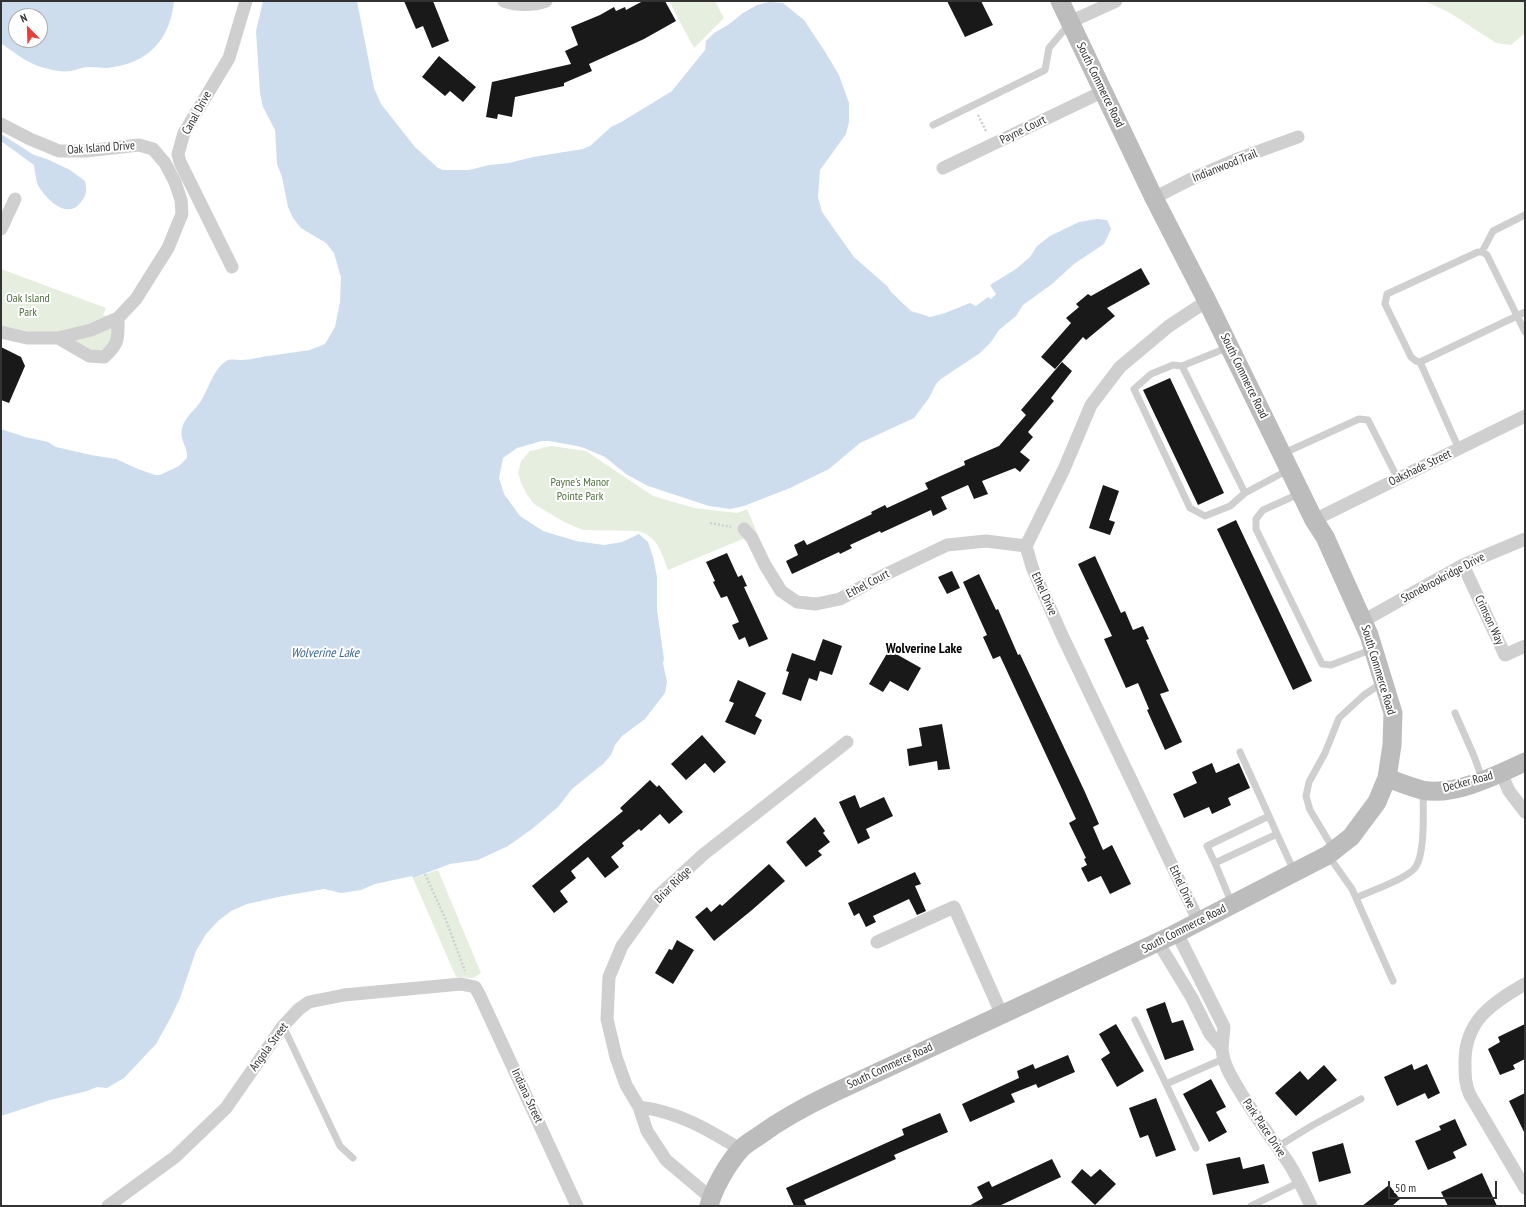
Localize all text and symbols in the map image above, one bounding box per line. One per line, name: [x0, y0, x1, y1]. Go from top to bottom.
north arrow: [8, 8, 48, 48]
text: N: [18, 10, 29, 25]
street label: South Commerce Road: [1073, 40, 1127, 130]
street label: Canal Drive: [179, 89, 215, 137]
street label: Payne Court: [998, 113, 1048, 147]
street label: Oak Island Drive: [67, 138, 135, 158]
street label: Indianwood Trail: [1190, 146, 1260, 186]
park label: Oak Island Park: [6, 292, 50, 320]
street label: South Commerce Road: [1217, 331, 1271, 421]
street label: Oakshade Street: [1386, 447, 1454, 489]
park label: Payne's Manor Pointe Park: [551, 476, 609, 504]
street label: Stonebrookridge Drive: [1399, 550, 1487, 606]
street label: Ethel Court: [844, 567, 892, 601]
street label: Ethel Drive: [1028, 570, 1060, 618]
street label: Crimson Way: [1471, 593, 1507, 647]
street label: South Commerce Road: [1358, 623, 1398, 717]
district label: Wolverine Lake: [886, 641, 962, 657]
water label: Wolverine Lake: [291, 645, 359, 661]
street label: Decker Road: [1441, 768, 1495, 796]
street label: Ethel Drive: [1166, 863, 1198, 911]
street label: Briar Ridge: [652, 864, 694, 906]
street label: South Commerce Road: [1139, 901, 1229, 957]
street label: Angola Street: [247, 1020, 291, 1074]
street label: South Commerce Road: [845, 1040, 935, 1092]
street label: Indiana Street: [508, 1067, 546, 1125]
street label: Park Place Drive: [1239, 1096, 1289, 1160]
scale bar: [1390, 1173, 1499, 1199]
text: 50 m: [1395, 1180, 1416, 1195]

